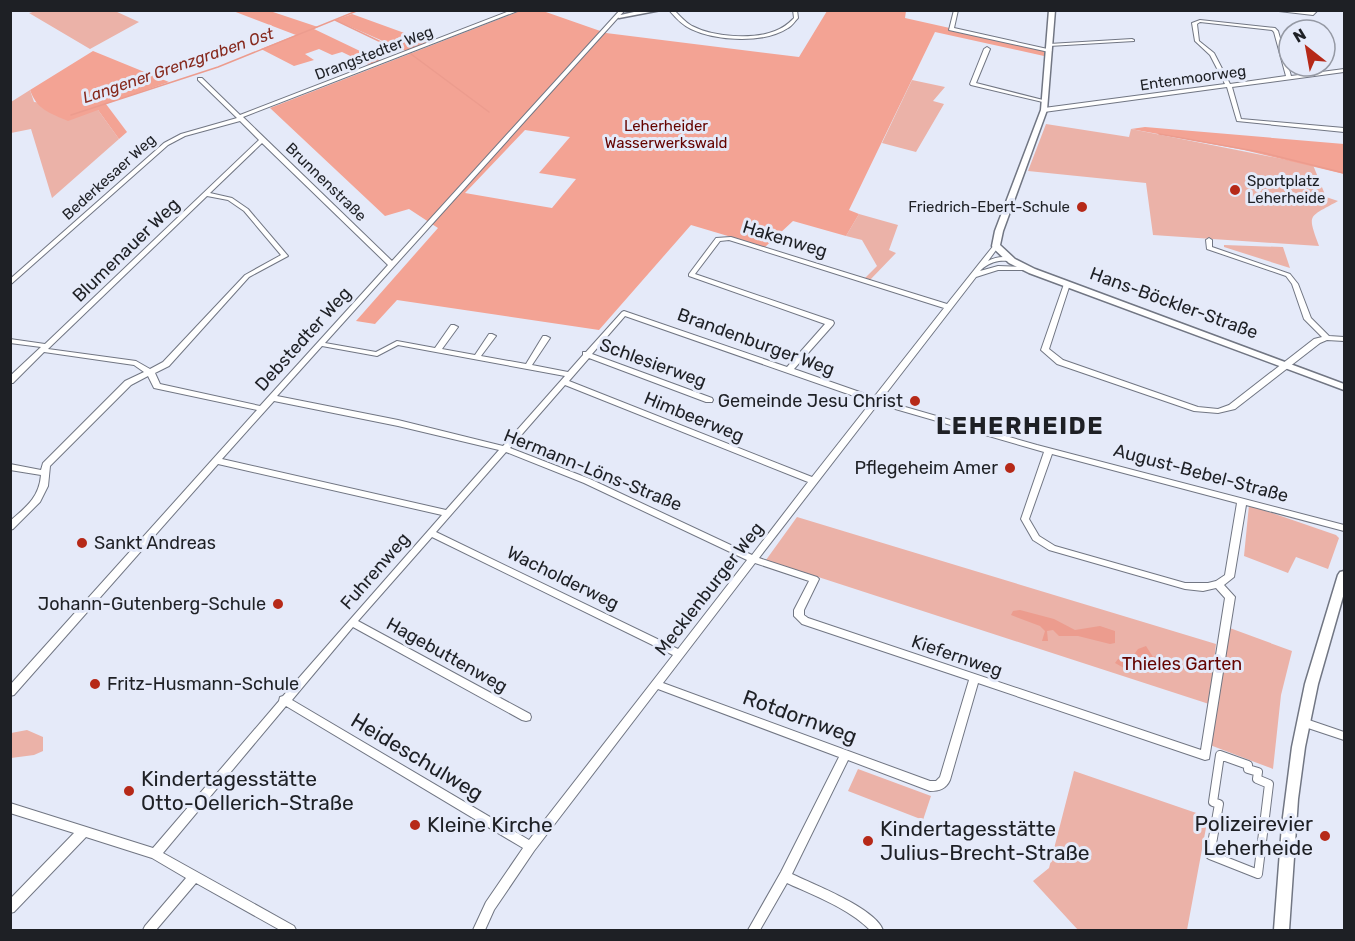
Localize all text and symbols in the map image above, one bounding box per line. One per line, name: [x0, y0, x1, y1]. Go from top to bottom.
north arrow: [1277, 18, 1337, 78]
street label: Drangstedter Weg: [312, 22, 436, 84]
water label: Langener Grenzgraben Ost: [80, 24, 277, 107]
text: N: [1290, 24, 1309, 47]
street label: Entenmoorweg: [1139, 62, 1247, 94]
park label: Leherheider Wasserwerkswald: [605, 117, 727, 152]
street label: Bederkesaer Weg: [59, 130, 159, 224]
street label: Brunnenstraße: [282, 139, 370, 225]
place label: Sportplatz Leherheide: [1247, 172, 1325, 207]
marker: Sportplatz Leherheide: [1228, 183, 1242, 197]
street label: Blumenauer Weg: [68, 193, 184, 307]
place label: Friedrich-Ebert-Schule: [908, 198, 1070, 216]
marker: Friedrich-Ebert-Schule: [1075, 200, 1089, 214]
street label: Hakenweg: [740, 216, 830, 262]
street label: Hans-Böckler-Straße: [1087, 262, 1261, 344]
street label: Debstedter Weg: [250, 282, 356, 396]
street label: Brandenburger Weg: [674, 303, 838, 381]
street label: Schlesierweg: [597, 334, 709, 392]
street label: Himbeerweg: [641, 387, 747, 447]
place label: Gemeinde Jesu Christ: [718, 390, 903, 412]
marker: Gemeinde Jesu Christ: [908, 394, 922, 408]
district label: LEHERHEIDE: [936, 412, 1104, 440]
street label: Hermann-Löns-Straße: [501, 424, 685, 516]
street label: August-Bebel-Straße: [1111, 439, 1291, 507]
place label: Pflegeheim Amer: [854, 457, 998, 479]
marker: Pflegeheim Amer: [1003, 461, 1017, 475]
street label: Mecklenburger Weg: [650, 518, 768, 660]
street label: Fuhrenweg: [336, 528, 414, 614]
place label: Sankt Andreas: [94, 532, 216, 554]
marker: Sankt Andreas: [75, 536, 89, 550]
street label: Wacholderweg: [503, 541, 623, 615]
place label: Johann-Gutenberg-Schule: [38, 593, 266, 615]
marker: Johann-Gutenberg-Schule: [271, 597, 285, 611]
street label: Hagebuttenweg: [383, 613, 511, 697]
street label: Kiefernweg: [909, 630, 1005, 682]
park label: Thieles Garten: [1122, 653, 1242, 675]
place label: Fritz-Husmann-Schule: [107, 673, 299, 695]
marker: Fritz-Husmann-Schule: [88, 677, 102, 691]
street label: Rotdornweg: [740, 684, 861, 749]
street label: Heideschulweg: [347, 707, 488, 806]
place label: Kindertagesstätte Otto-Oellerich-Straße: [141, 766, 354, 815]
marker: Kindertagesstätte Otto-Oellerich-Straße: [122, 784, 136, 798]
place label: Polizeirevier Leherheide: [1194, 811, 1313, 860]
place label: Kleine Kirche: [427, 812, 553, 837]
place label: Kindertagesstätte Julius-Brecht-Straße: [880, 816, 1090, 865]
marker: Kleine Kirche: [408, 818, 422, 832]
marker: Polizeirevier Leherheide: [1318, 829, 1332, 843]
marker: Kindertagesstätte Julius-Brecht-Straße: [861, 834, 875, 848]

